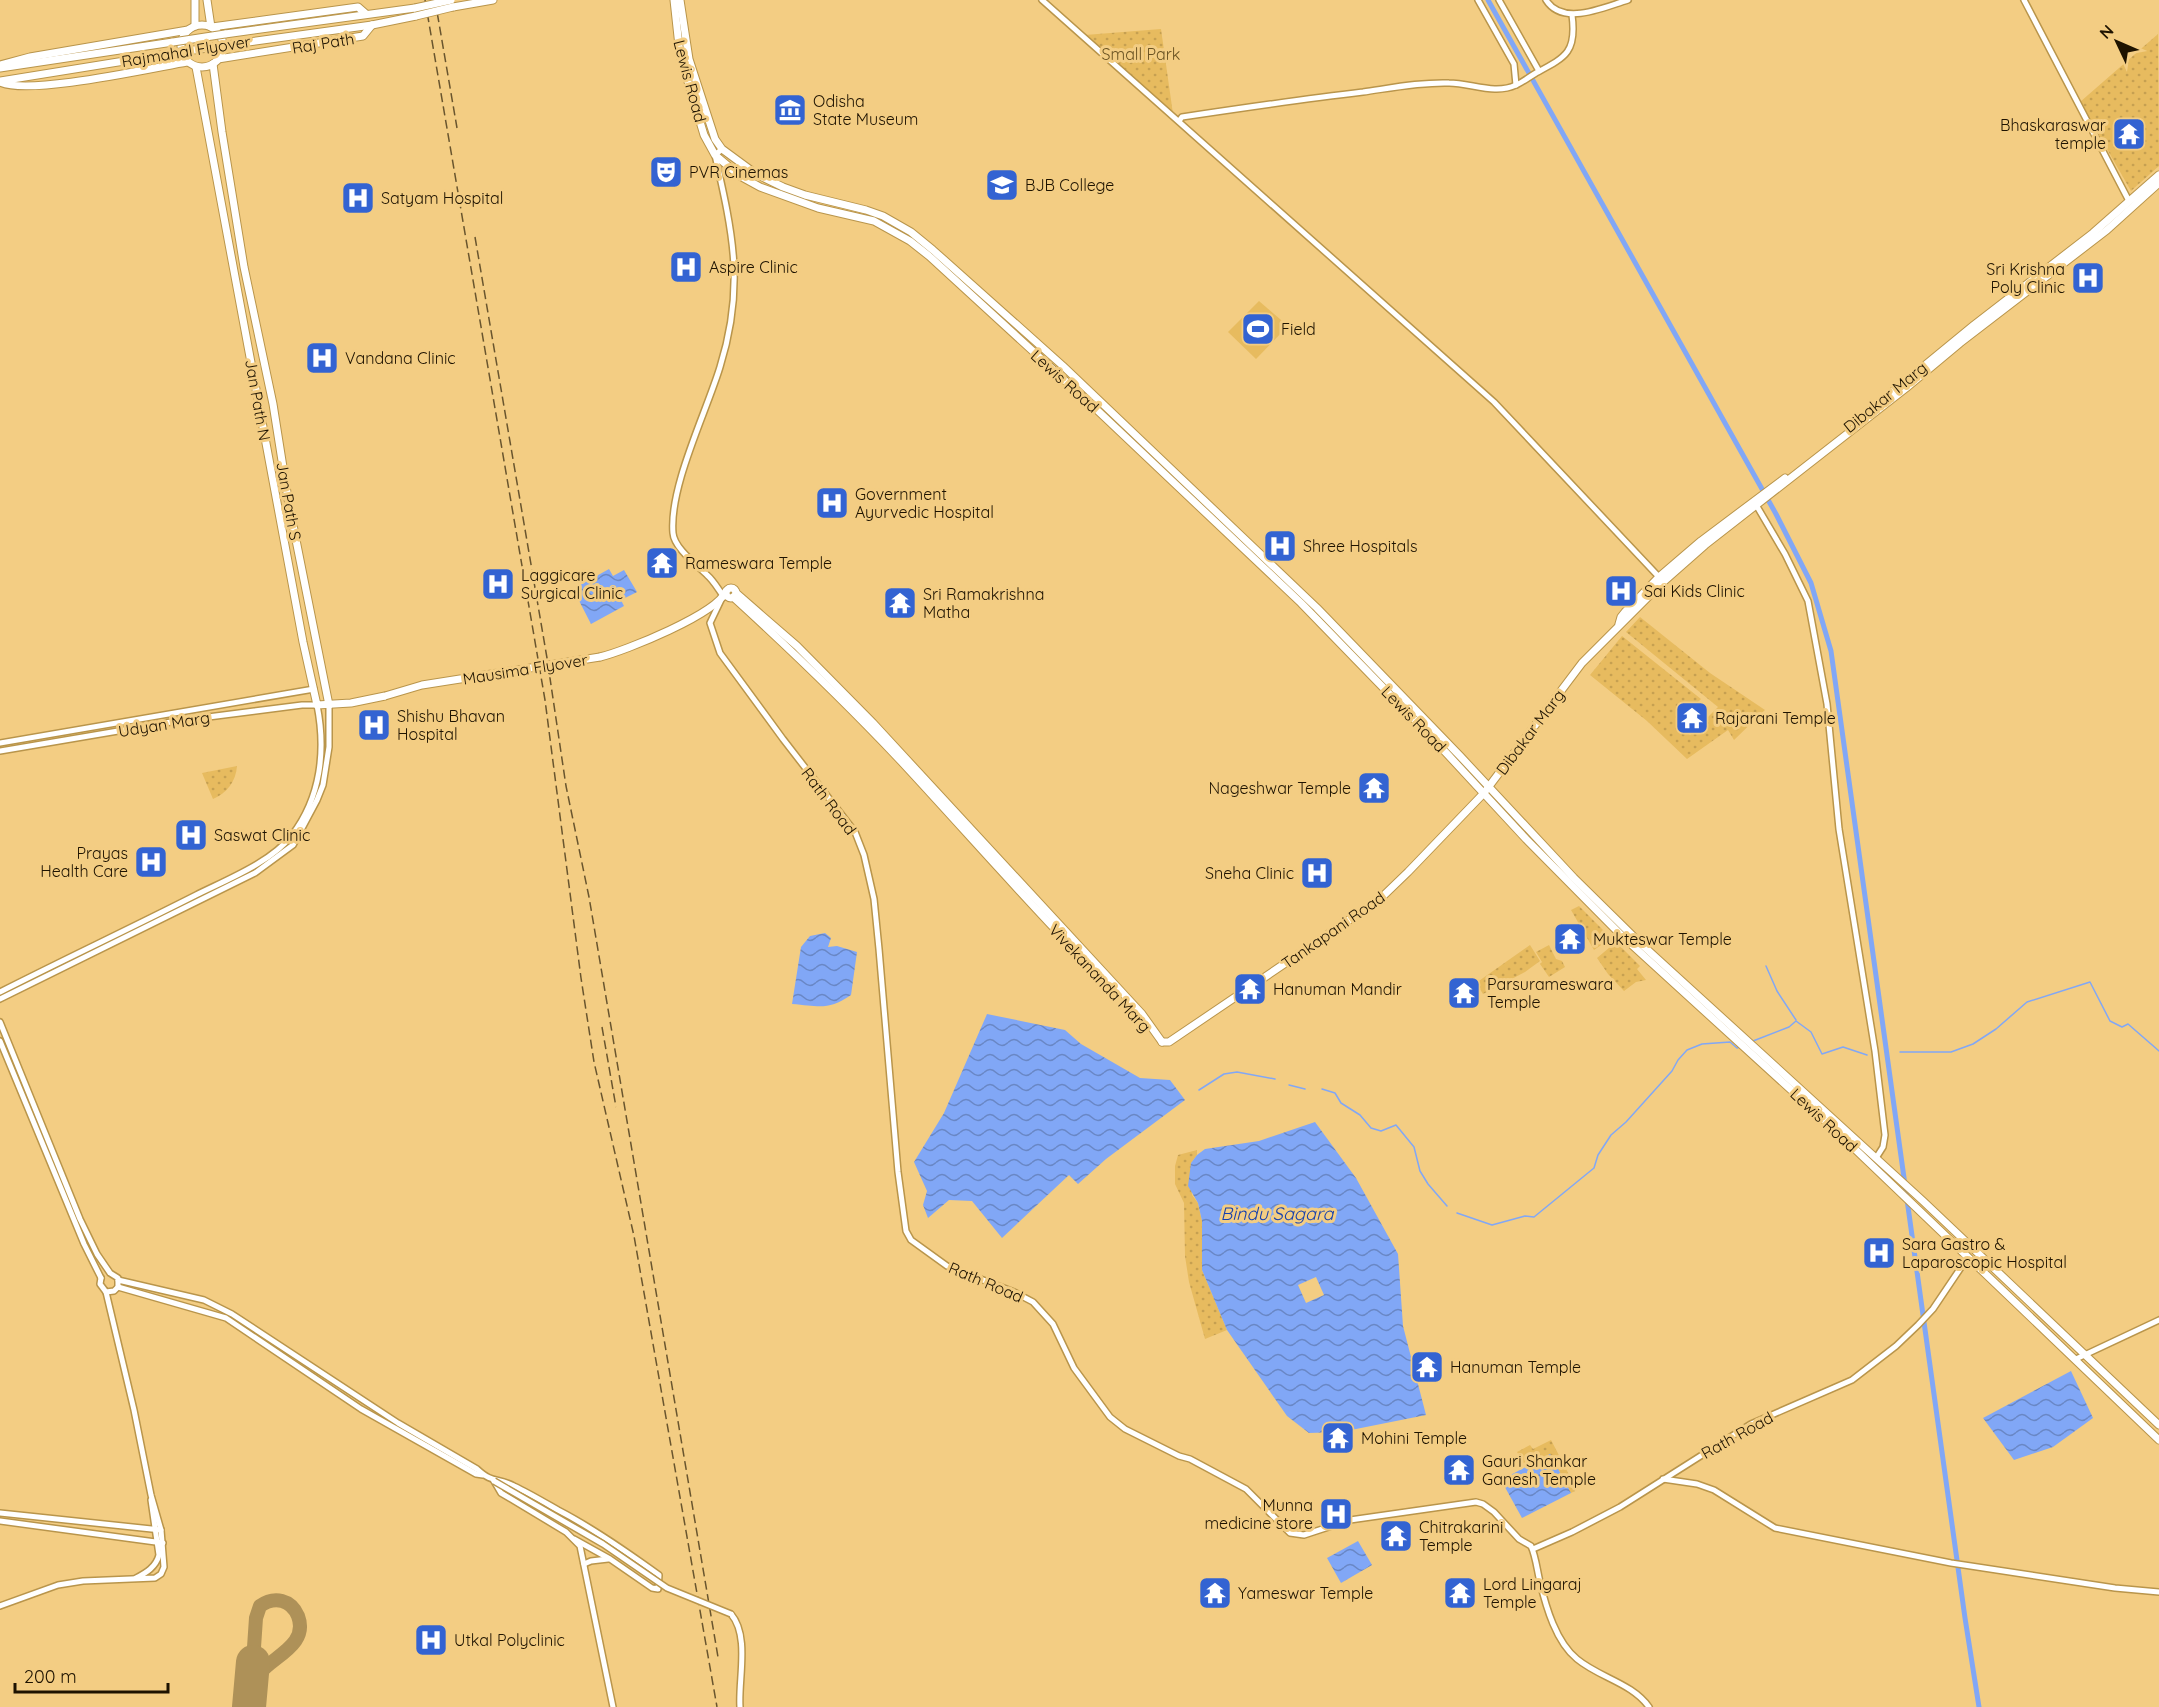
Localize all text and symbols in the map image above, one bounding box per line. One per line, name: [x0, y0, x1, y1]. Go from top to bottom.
north arrow: [2087, 12, 2147, 72]
text: N: [2095, 20, 2117, 43]
street label: Raj Path: [290, 28, 356, 58]
street label: Rajmahal Flyover: [120, 31, 252, 71]
street label: Lewis Road: [669, 38, 711, 124]
park label: Small Park: [1102, 44, 1180, 64]
place label: Odisha State Museum: [813, 91, 918, 129]
museum icon: Odisha State Museum: [772, 92, 808, 128]
place label: Bhaskaraswar temple: [2000, 115, 2106, 153]
temple icon: Bhaskaraswar temple: [2111, 116, 2147, 152]
theatre icon: PVR Cinemas: [648, 154, 684, 190]
place label: PVR Cinemas: [689, 162, 788, 182]
school or university icon: BJB College: [984, 167, 1020, 203]
place label: BJB College: [1025, 175, 1114, 195]
hospital icon: Satyam Hospital: [340, 180, 376, 216]
place label: Satyam Hospital: [381, 188, 503, 208]
hospital icon: Aspire Clinic: [668, 249, 704, 285]
place label: Aspire Clinic: [709, 257, 798, 277]
place label: Sri Krishna Poly Clinic: [1986, 259, 2065, 297]
hospital icon: Sri Krishna Poly Clinic: [2070, 260, 2106, 296]
sports icon: Field: [1240, 311, 1276, 347]
place label: Field: [1281, 319, 1316, 339]
hospital icon: Vandana Clinic: [304, 340, 340, 376]
street label: Lewis Road: [1027, 345, 1103, 417]
place label: Vandana Clinic: [345, 348, 456, 368]
street label: Dibakar Marg: [1839, 357, 1931, 437]
street label: Jan Path N: [241, 358, 275, 442]
street label: Jan Path S: [272, 460, 306, 542]
place label: Government Ayurvedic Hospital: [855, 484, 994, 522]
hospital icon: Government Ayurvedic Hospital: [814, 485, 850, 521]
hospital icon: Shree Hospitals: [1262, 528, 1298, 564]
place label: Shree Hospitals: [1303, 536, 1417, 556]
temple icon: Rameswara Temple: [644, 545, 680, 581]
place label: Rameswara Temple: [685, 553, 832, 573]
place label: Laggicare Surgical Clinic: [521, 565, 623, 603]
hospital icon: Laggicare Surgical Clinic: [480, 566, 516, 602]
hospital icon: Sai Kids Clinic: [1603, 573, 1639, 609]
place label: Sai Kids Clinic: [1644, 581, 1745, 601]
place label: Sri Ramakrishna Matha: [923, 584, 1044, 622]
temple icon: Sri Ramakrishna Matha: [882, 585, 918, 621]
street label: Mausima Flyover: [461, 649, 589, 689]
street label: Lewis Road: [1377, 682, 1451, 756]
street label: Dibakar Marg: [1491, 685, 1569, 779]
temple icon: Rajarani Temple: [1674, 700, 1710, 736]
place label: Shishu Bhavan Hospital: [397, 706, 505, 744]
street label: Udyan Marg: [117, 707, 211, 741]
hospital icon: Shishu Bhavan Hospital: [356, 707, 392, 743]
place label: Rajarani Temple: [1715, 708, 1836, 728]
street label: Rath Road: [797, 763, 861, 839]
temple icon: Nageshwar Temple: [1356, 770, 1392, 806]
place label: Nageshwar Temple: [1208, 778, 1351, 798]
hospital icon: Saswat Clinic: [173, 817, 209, 853]
place label: Saswat Clinic: [214, 825, 310, 845]
place label: Prayas Health Care: [40, 843, 128, 881]
hospital icon: Prayas Health Care: [133, 844, 169, 880]
hospital icon: Sneha Clinic: [1299, 855, 1335, 891]
place label: Sneha Clinic: [1205, 863, 1294, 883]
street label: Tankapani Road: [1278, 887, 1388, 973]
street label: Vivekananda Marg: [1045, 920, 1155, 1036]
temple icon: Mukteswar Temple: [1552, 921, 1588, 957]
place label: Mukteswar Temple: [1593, 929, 1732, 949]
temple icon: Hanuman Mandir: [1232, 971, 1268, 1007]
place label: Parsurameswara Temple: [1487, 974, 1613, 1012]
temple icon: Parsurameswara Temple: [1446, 975, 1482, 1011]
place label: Hanuman Mandir: [1273, 979, 1402, 999]
street label: Lewis Road: [1786, 1084, 1862, 1156]
water label: Bindu Sagara: [1220, 1202, 1335, 1225]
place label: Sara Gastro & Laparoscopic Hospital: [1902, 1234, 2067, 1272]
hospital icon: Sara Gastro & Laparoscopic Hospital: [1861, 1235, 1897, 1271]
street label: Rath Road: [946, 1257, 1026, 1307]
temple icon: Hanuman Temple: [1409, 1349, 1445, 1385]
place label: Hanuman Temple: [1450, 1357, 1581, 1377]
street label: Rath Road: [1698, 1407, 1776, 1463]
temple icon: Mohini Temple: [1320, 1420, 1356, 1456]
place label: Mohini Temple: [1361, 1428, 1467, 1448]
place label: Gauri Shankar Ganesh Temple: [1482, 1451, 1596, 1489]
temple icon: Gauri Shankar Ganesh Temple: [1441, 1452, 1477, 1488]
place label: Munna medicine store: [1205, 1495, 1313, 1533]
hospital icon: Munna medicine store: [1318, 1496, 1354, 1532]
place label: Chitrakarini Temple: [1419, 1517, 1504, 1555]
temple icon: Chitrakarini Temple: [1378, 1518, 1414, 1554]
place label: Lord Lingaraj Temple: [1483, 1574, 1582, 1612]
temple icon: Yameswar Temple: [1197, 1575, 1233, 1611]
temple icon: Lord Lingaraj Temple: [1442, 1575, 1478, 1611]
place label: Yameswar Temple: [1238, 1583, 1373, 1603]
hospital icon: Utkal Polyclinic: [413, 1622, 449, 1658]
place label: Utkal Polyclinic: [454, 1630, 565, 1650]
scale bar: [15, 1656, 168, 1694]
text: 200 m: [24, 1665, 77, 1688]

